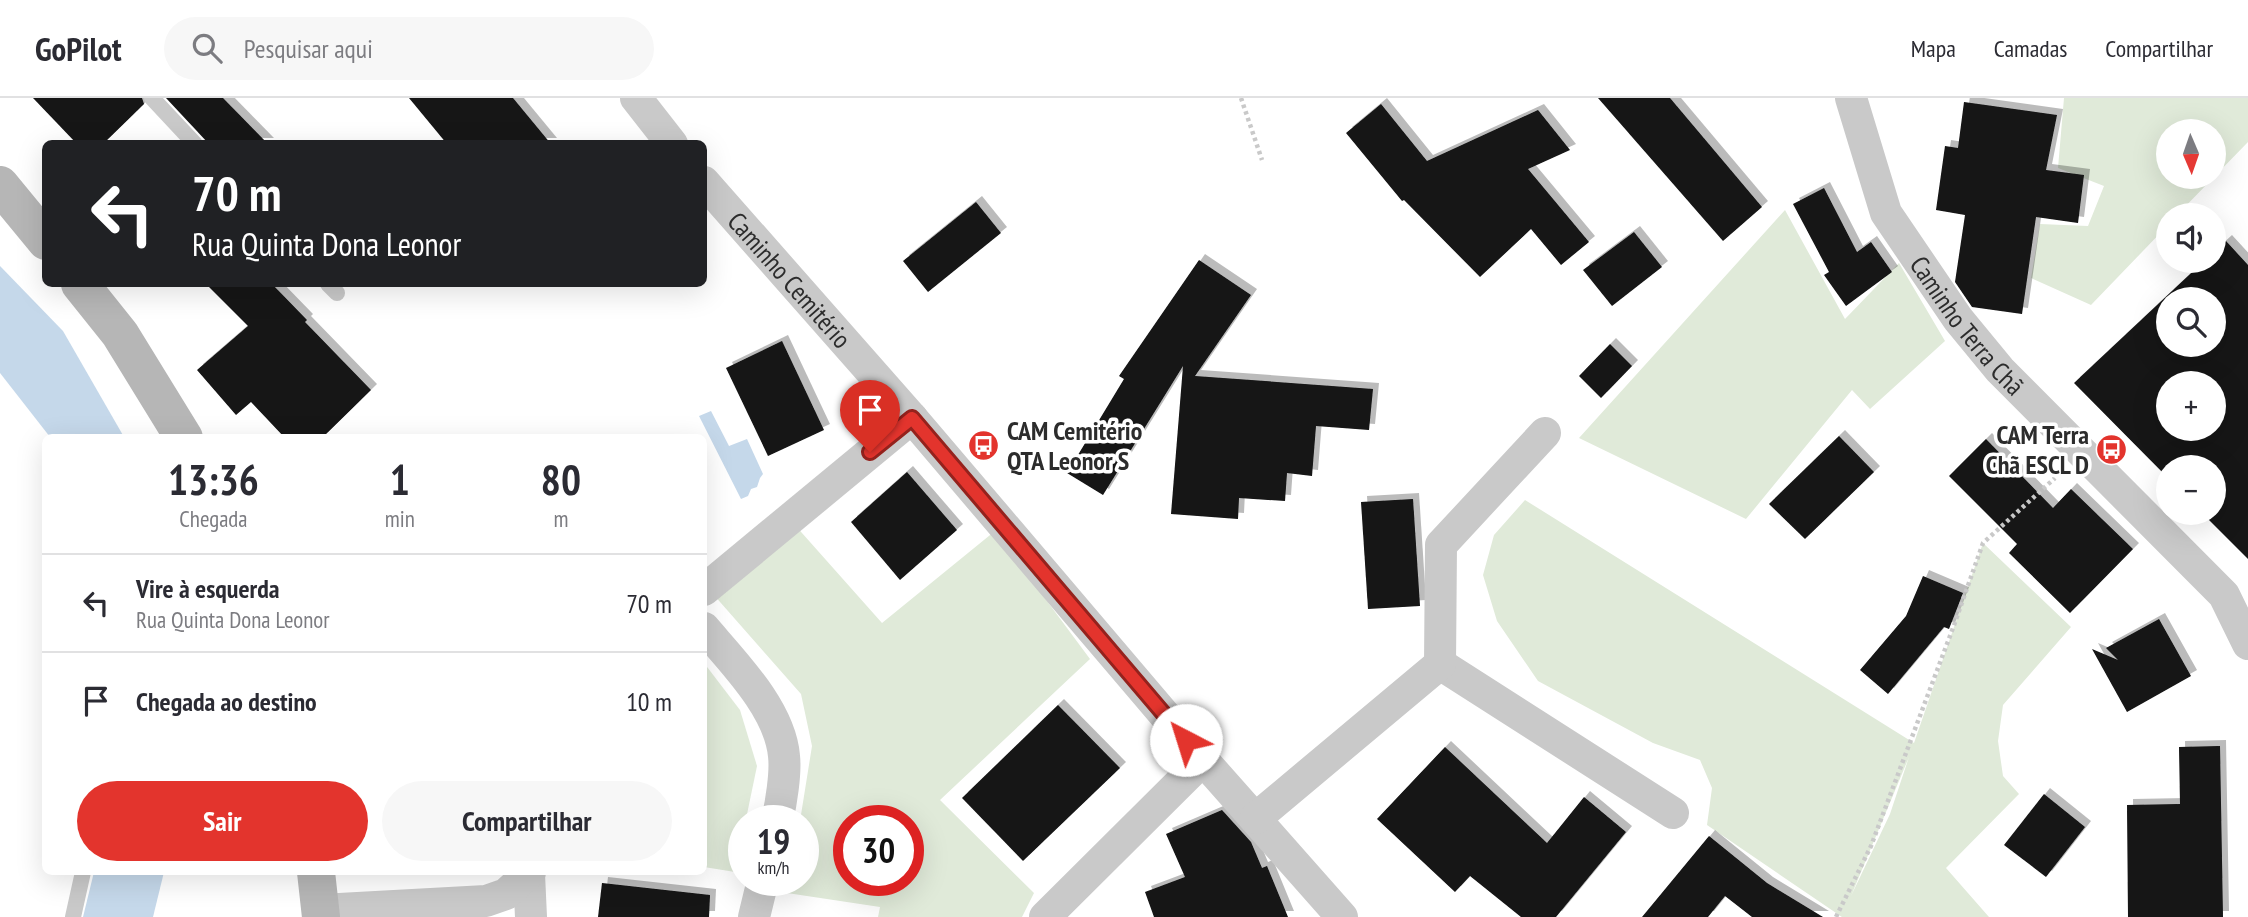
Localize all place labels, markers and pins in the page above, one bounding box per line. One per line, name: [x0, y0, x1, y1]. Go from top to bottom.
pin: [840, 380, 900, 452]
place label: CAM Cemitério QTA Leonor S: [1007, 414, 1142, 477]
place label: CAM Terra Chã ESCL D: [1986, 418, 2089, 481]
bus stop icon: CAM Cemitério QTA Leonor S: [967, 428, 1001, 462]
bus stop icon: CAM Terra Chã ESCL D: [2095, 432, 2129, 466]

